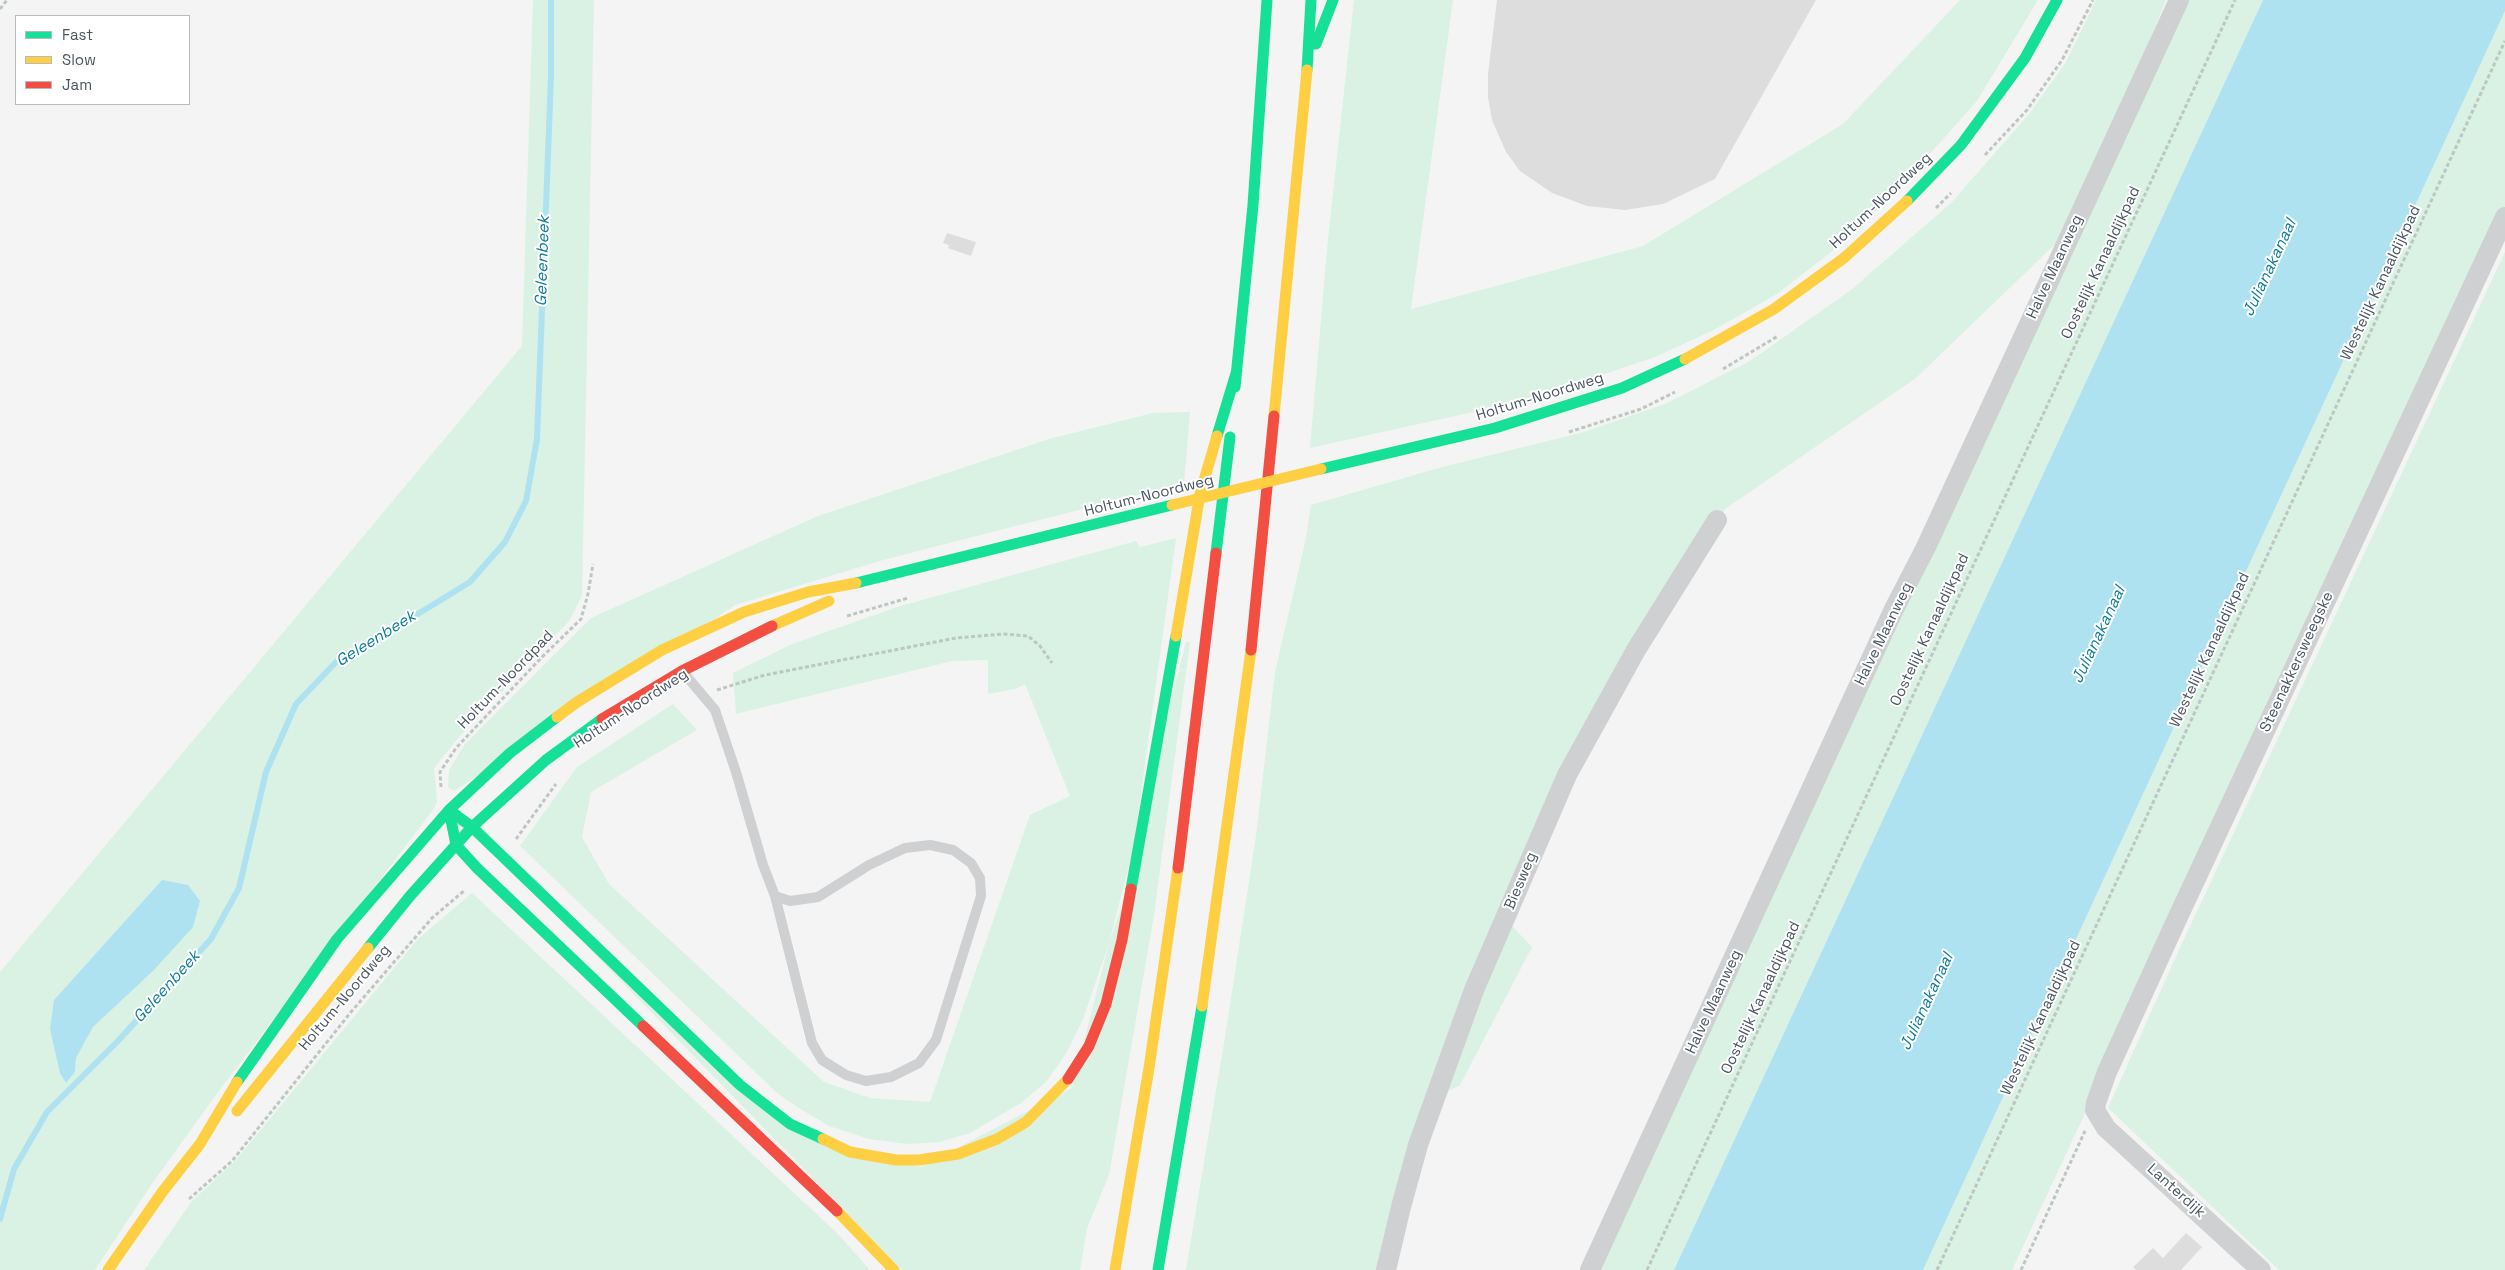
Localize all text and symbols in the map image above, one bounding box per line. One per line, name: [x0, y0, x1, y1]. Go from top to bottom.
legend: [15, 15, 190, 105]
text: Fast: [62, 25, 93, 44]
text: Slow: [62, 50, 96, 69]
text: Jam: [62, 75, 92, 94]
street label: Holtum-Noordweg: [1826, 149, 1936, 253]
street label: Oostelijk Kanaaldijkpad: [2058, 184, 2144, 342]
street label: Westelijk Kanaaldijkpad: [2337, 203, 2425, 363]
street label: Halve Maanweg: [2023, 212, 2087, 322]
water label: Geleenbeek: [532, 215, 554, 307]
water label: Julianakanaal: [2239, 217, 2301, 319]
street label: Holtum-Noordweg: [1474, 369, 1606, 425]
street label: Holtum-Noordweg: [1083, 471, 1215, 521]
street label: Oostelijk Kanaaldijkpad: [1887, 551, 1973, 709]
street label: Westelijk Kanaaldijkpad: [2166, 570, 2254, 730]
street label: Halve Maanweg: [1851, 580, 1917, 688]
water label: Julianakanaal: [2068, 584, 2130, 686]
street label: Steenakkersweegske: [2257, 589, 2337, 735]
water label: Geleenbeek: [333, 607, 419, 671]
street label: Holtum-Noordpad: [454, 627, 558, 733]
street label: Holtum-Noordweg: [571, 665, 691, 753]
street label: Biesweg: [1501, 850, 1541, 912]
street label: Oostelijk Kanaaldijkpad: [1718, 919, 1804, 1077]
street label: Westelijk Kanaaldijkpad: [1997, 938, 2085, 1098]
street label: Holtum-Noordweg: [296, 941, 394, 1055]
water label: Geleenbeek: [130, 947, 204, 1027]
street label: Halve Maanweg: [1682, 947, 1746, 1057]
water label: Julianakanaal: [1896, 951, 1958, 1053]
street label: Lanterdijk: [2143, 1160, 2209, 1222]

